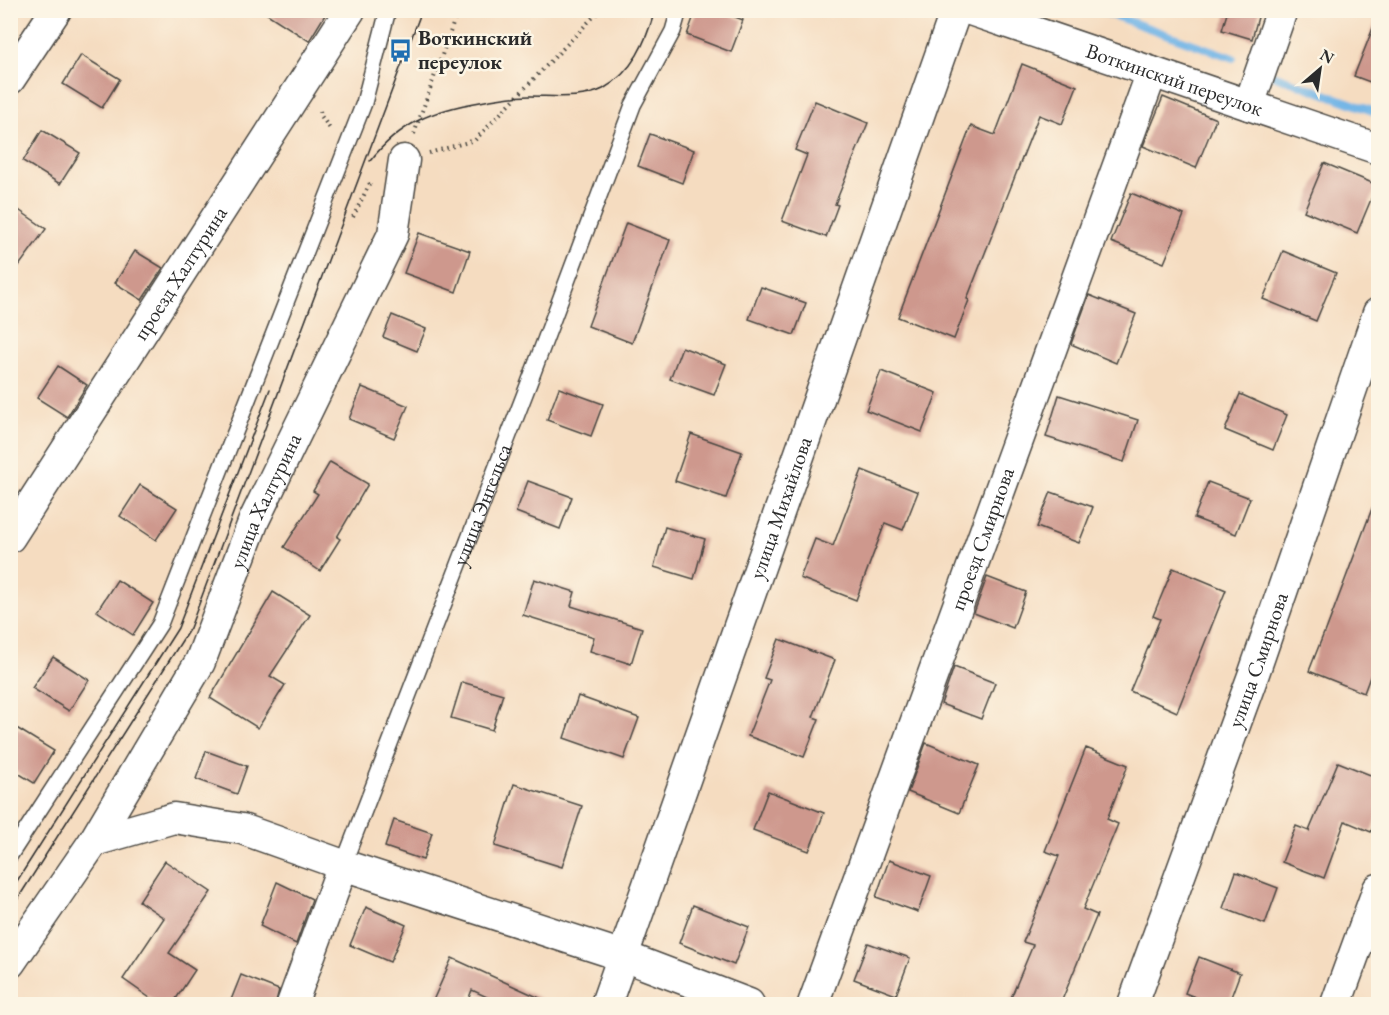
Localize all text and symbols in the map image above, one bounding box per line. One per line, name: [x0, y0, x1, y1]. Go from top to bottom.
place label: Воткинский переулок: [418, 24, 532, 75]
bus stop icon: Воткинский переулок: [387, 37, 413, 63]
street label: Воткинский переулок: [1083, 37, 1267, 122]
north arrow: [1290, 39, 1350, 99]
text: N: [1316, 44, 1338, 69]
street label: проезд Халтурина: [127, 200, 233, 345]
street label: улица Халтурина: [223, 428, 307, 572]
street label: улица Михайлова: [743, 432, 818, 583]
street label: улица Энгельса: [446, 439, 517, 570]
street label: проезд Смирнова: [943, 463, 1020, 614]
street label: улица Смирнова: [1221, 588, 1294, 731]

